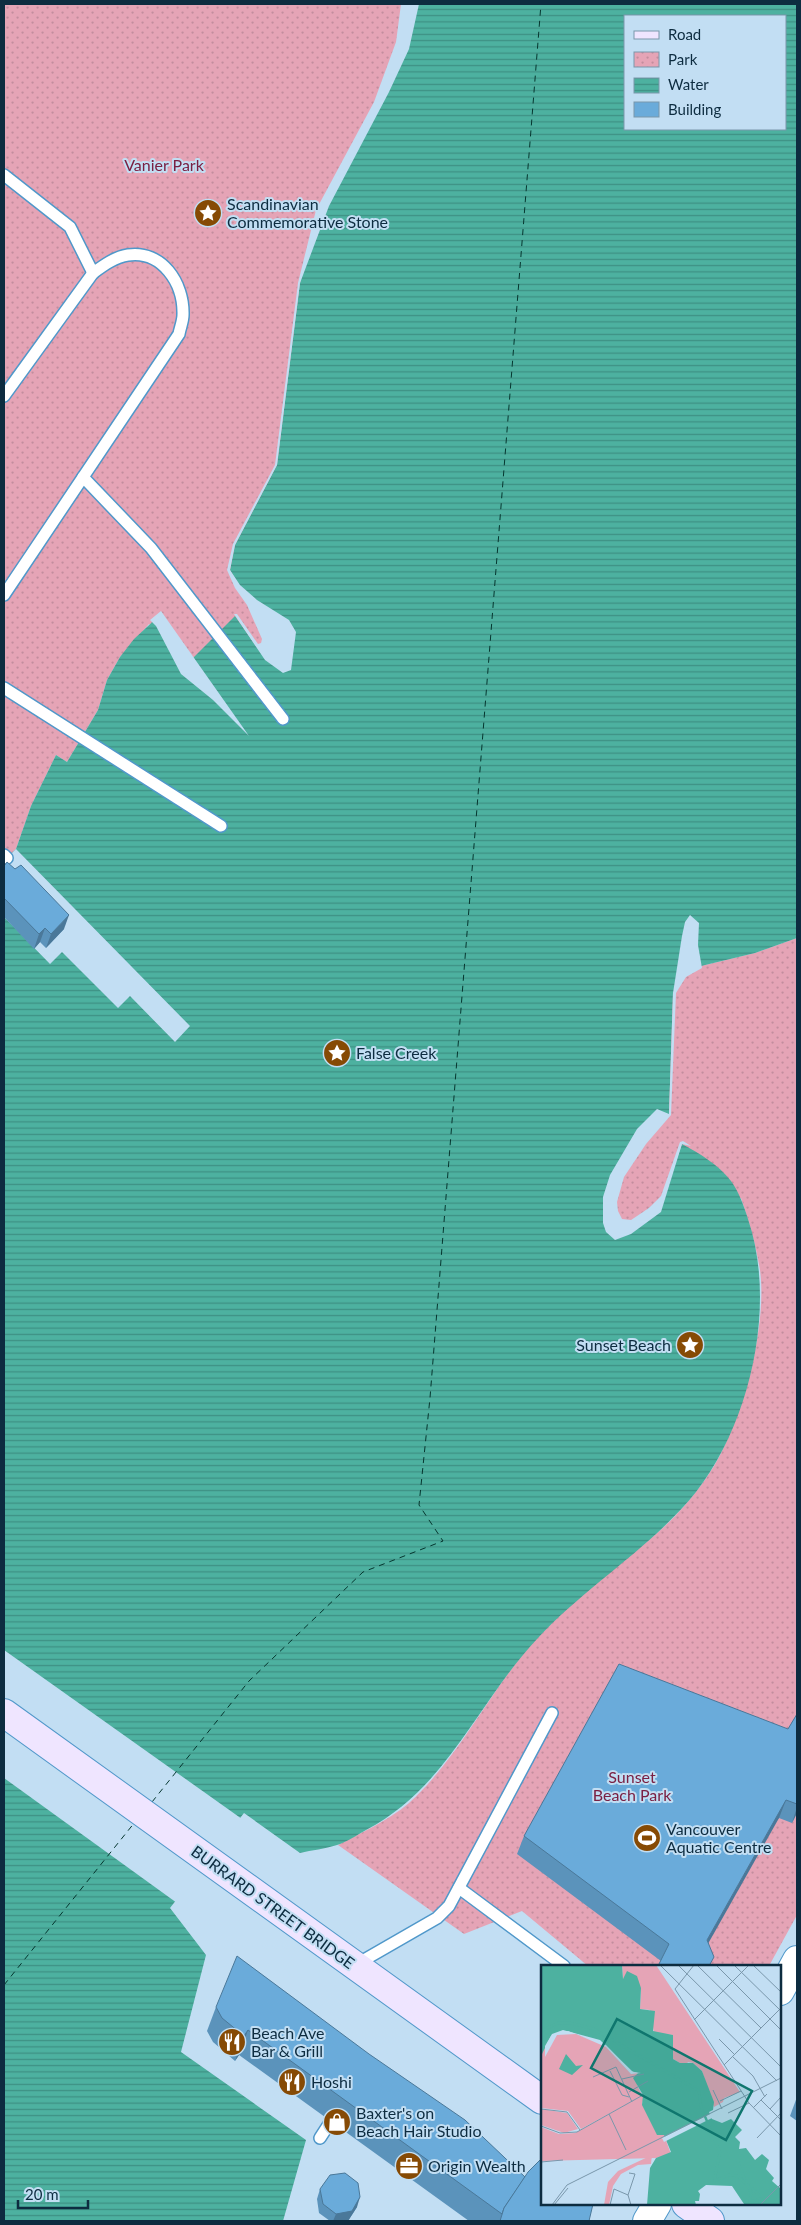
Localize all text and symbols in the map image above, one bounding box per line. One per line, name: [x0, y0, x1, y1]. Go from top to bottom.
legend: [624, 15, 786, 130]
text: Road: [668, 25, 701, 43]
text: Park: [668, 50, 698, 68]
text: Water: [668, 75, 709, 93]
text: Building: [668, 100, 721, 118]
park label: Vanier Park: [124, 155, 205, 174]
place label: Scandinavian Commemorative Stone: [227, 194, 388, 231]
place icon: Scandinavian Commemorative Stone: [193, 198, 223, 228]
place icon: False Creek: [322, 1038, 352, 1068]
place label: False Creek: [356, 1043, 437, 1062]
place icon: Sunset Beach: [675, 1330, 705, 1360]
place label: Sunset Beach: [576, 1335, 671, 1354]
park label: Sunset Beach Park: [593, 1767, 672, 1804]
place label: Vancouver Aquatic Centre: [666, 1819, 771, 1856]
sports icon: Vancouver Aquatic Centre: [632, 1823, 662, 1853]
street label: BURRARD STREET BRIDGE: [188, 1841, 359, 1972]
inset map: [541, 1965, 781, 2205]
place label: Beach Ave Bar & Grill: [251, 2023, 324, 2060]
restaurant icon: Beach Ave Bar & Grill: [217, 2027, 247, 2057]
restaurant icon: Hoshi: [277, 2067, 307, 2097]
place label: Hoshi: [311, 2072, 352, 2091]
place label: Baxter's on Beach Hair Studio: [356, 2103, 482, 2140]
shop icon: Baxter's on Beach Hair Studio: [322, 2107, 352, 2137]
office icon: Origin Wealth: [394, 2151, 424, 2181]
place label: Origin Wealth: [428, 2156, 526, 2175]
scale bar: [18, 2178, 88, 2210]
text: 20 m: [25, 2185, 59, 2203]

